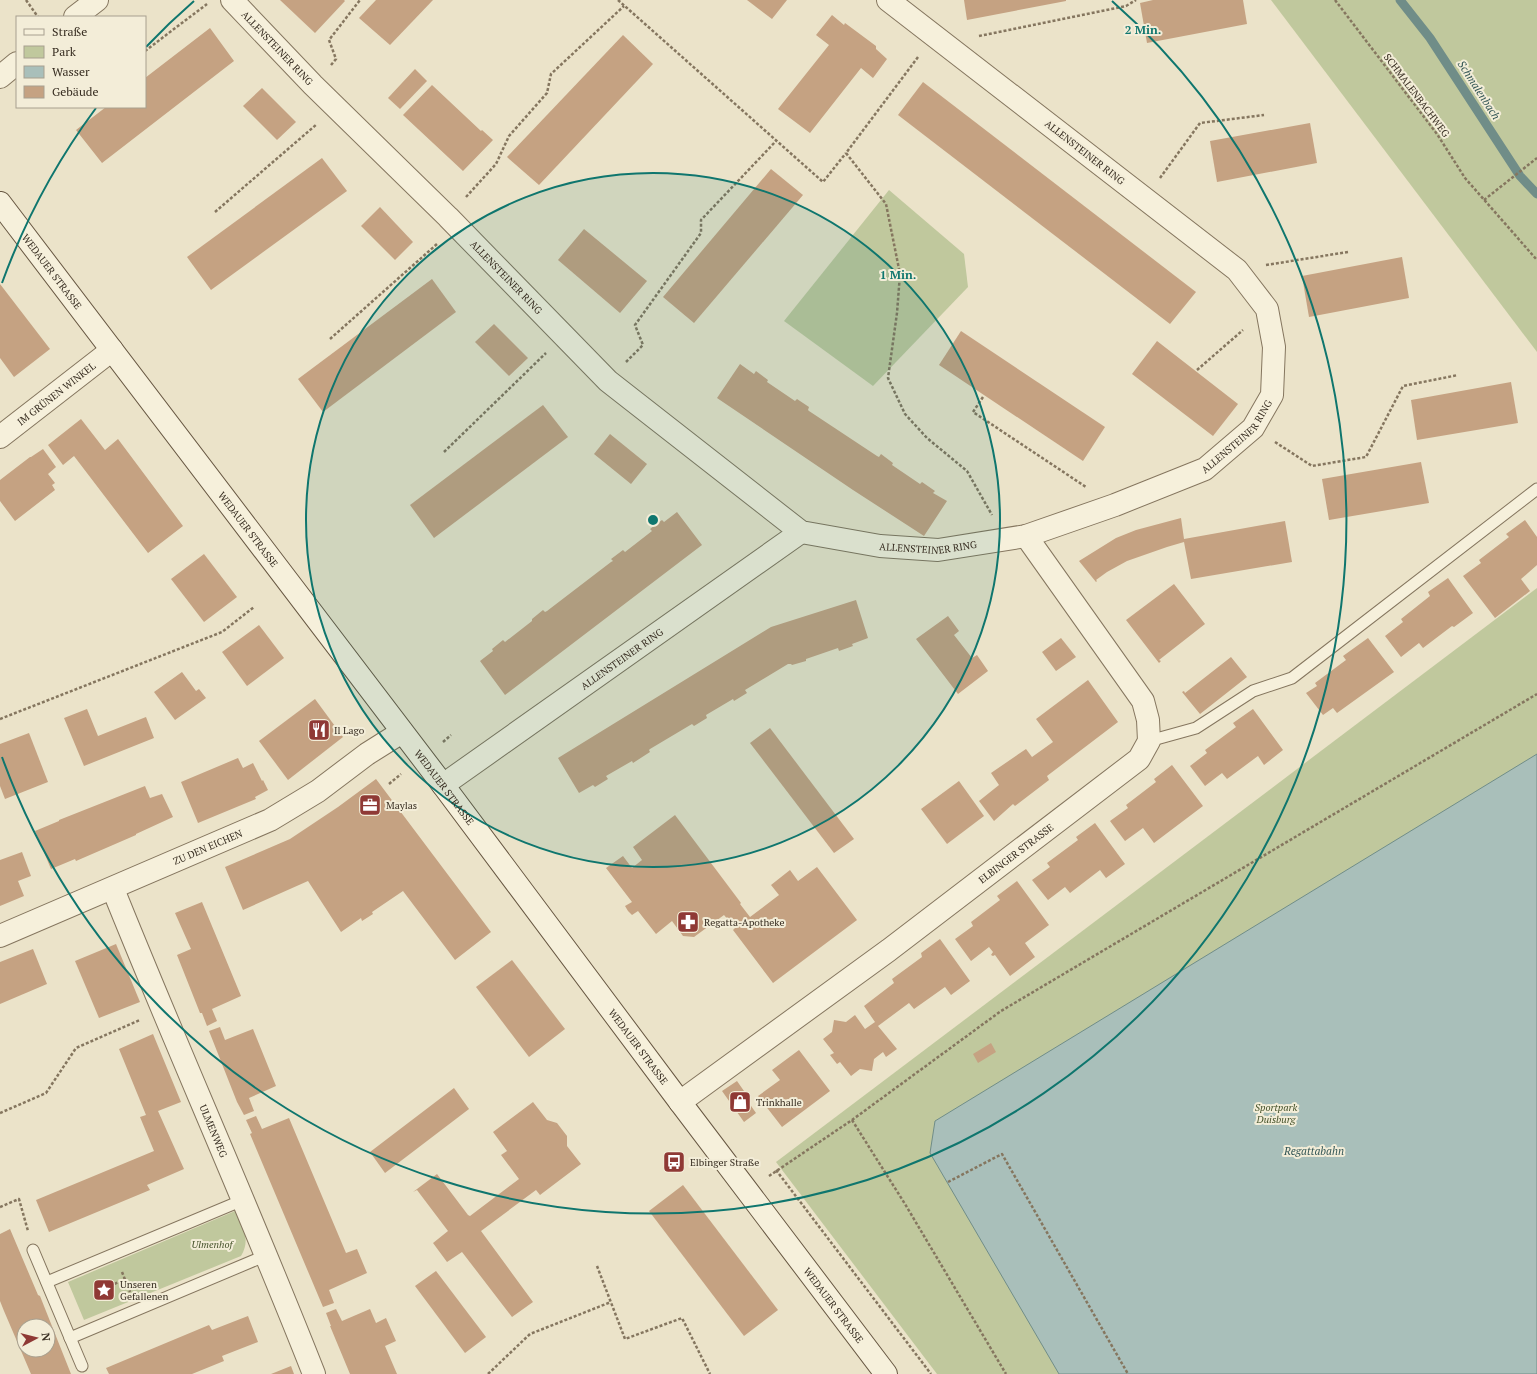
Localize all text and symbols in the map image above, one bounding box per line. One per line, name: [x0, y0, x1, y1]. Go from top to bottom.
street label: ALLENSTEINER RING: [239, 8, 316, 88]
legend: [16, 16, 146, 108]
text: 2 Min.: [1125, 22, 1161, 37]
text: Straße: [52, 24, 87, 39]
text: Park: [52, 44, 77, 59]
street label: SCHMALENBACHWEG: [1381, 51, 1452, 140]
water label: Schmalenbach: [1455, 58, 1503, 122]
text: Wasser: [52, 64, 90, 79]
text: Gebäude: [52, 84, 98, 99]
street label: ALLENSTEINER RING: [1042, 117, 1127, 188]
street label: WEDAUER STRASSE: [19, 231, 85, 312]
street label: ALLENSTEINER RING: [467, 238, 545, 317]
text: 1 Min.: [880, 267, 916, 282]
street label: IM GRÜNEN WINKEL: [15, 359, 98, 428]
street label: ALLENSTEINER RING: [1199, 397, 1275, 476]
street label: WEDAUER STRASSE: [215, 489, 281, 570]
centre of rings: [646, 513, 660, 527]
street label: ALLENSTEINER RING: [879, 538, 978, 557]
street label: ALLENSTEINER RING: [578, 625, 666, 693]
restaurant icon: Il Lago: [306, 717, 332, 743]
place label: Il Lago: [334, 724, 365, 737]
street label: WEDAUER STRASSE: [411, 747, 477, 828]
office icon: Maylas: [357, 792, 383, 818]
place label: Maylas: [386, 799, 417, 812]
street label: ELBINGER STRASSE: [976, 821, 1056, 886]
street label: ZU DEN EICHEN: [171, 826, 245, 868]
pharmacy icon: Regatta-Apotheke: [675, 909, 701, 935]
place label: Regatta-Apotheke: [704, 916, 784, 929]
street label: WEDAUER STRASSE: [606, 1006, 671, 1087]
shop icon: Trinkhalle: [727, 1089, 753, 1115]
place label: Trinkhalle: [756, 1096, 802, 1109]
park label: Sportpark Duisburg: [1255, 1101, 1297, 1126]
street label: ULMENWEG: [196, 1103, 230, 1160]
water label: Regattabahn: [1283, 1144, 1344, 1158]
bus stop icon: Elbinger Straße: [661, 1149, 687, 1175]
place label: Elbinger Straße: [690, 1156, 759, 1169]
park label: Ulmenhof: [192, 1238, 235, 1251]
street label: WEDAUER STRASSE: [801, 1265, 866, 1346]
place icon: Unseren Gefallenen: [91, 1277, 117, 1303]
place label: Unseren Gefallenen: [120, 1278, 168, 1303]
north arrow: [16, 1318, 56, 1358]
text: N: [38, 1332, 53, 1342]

